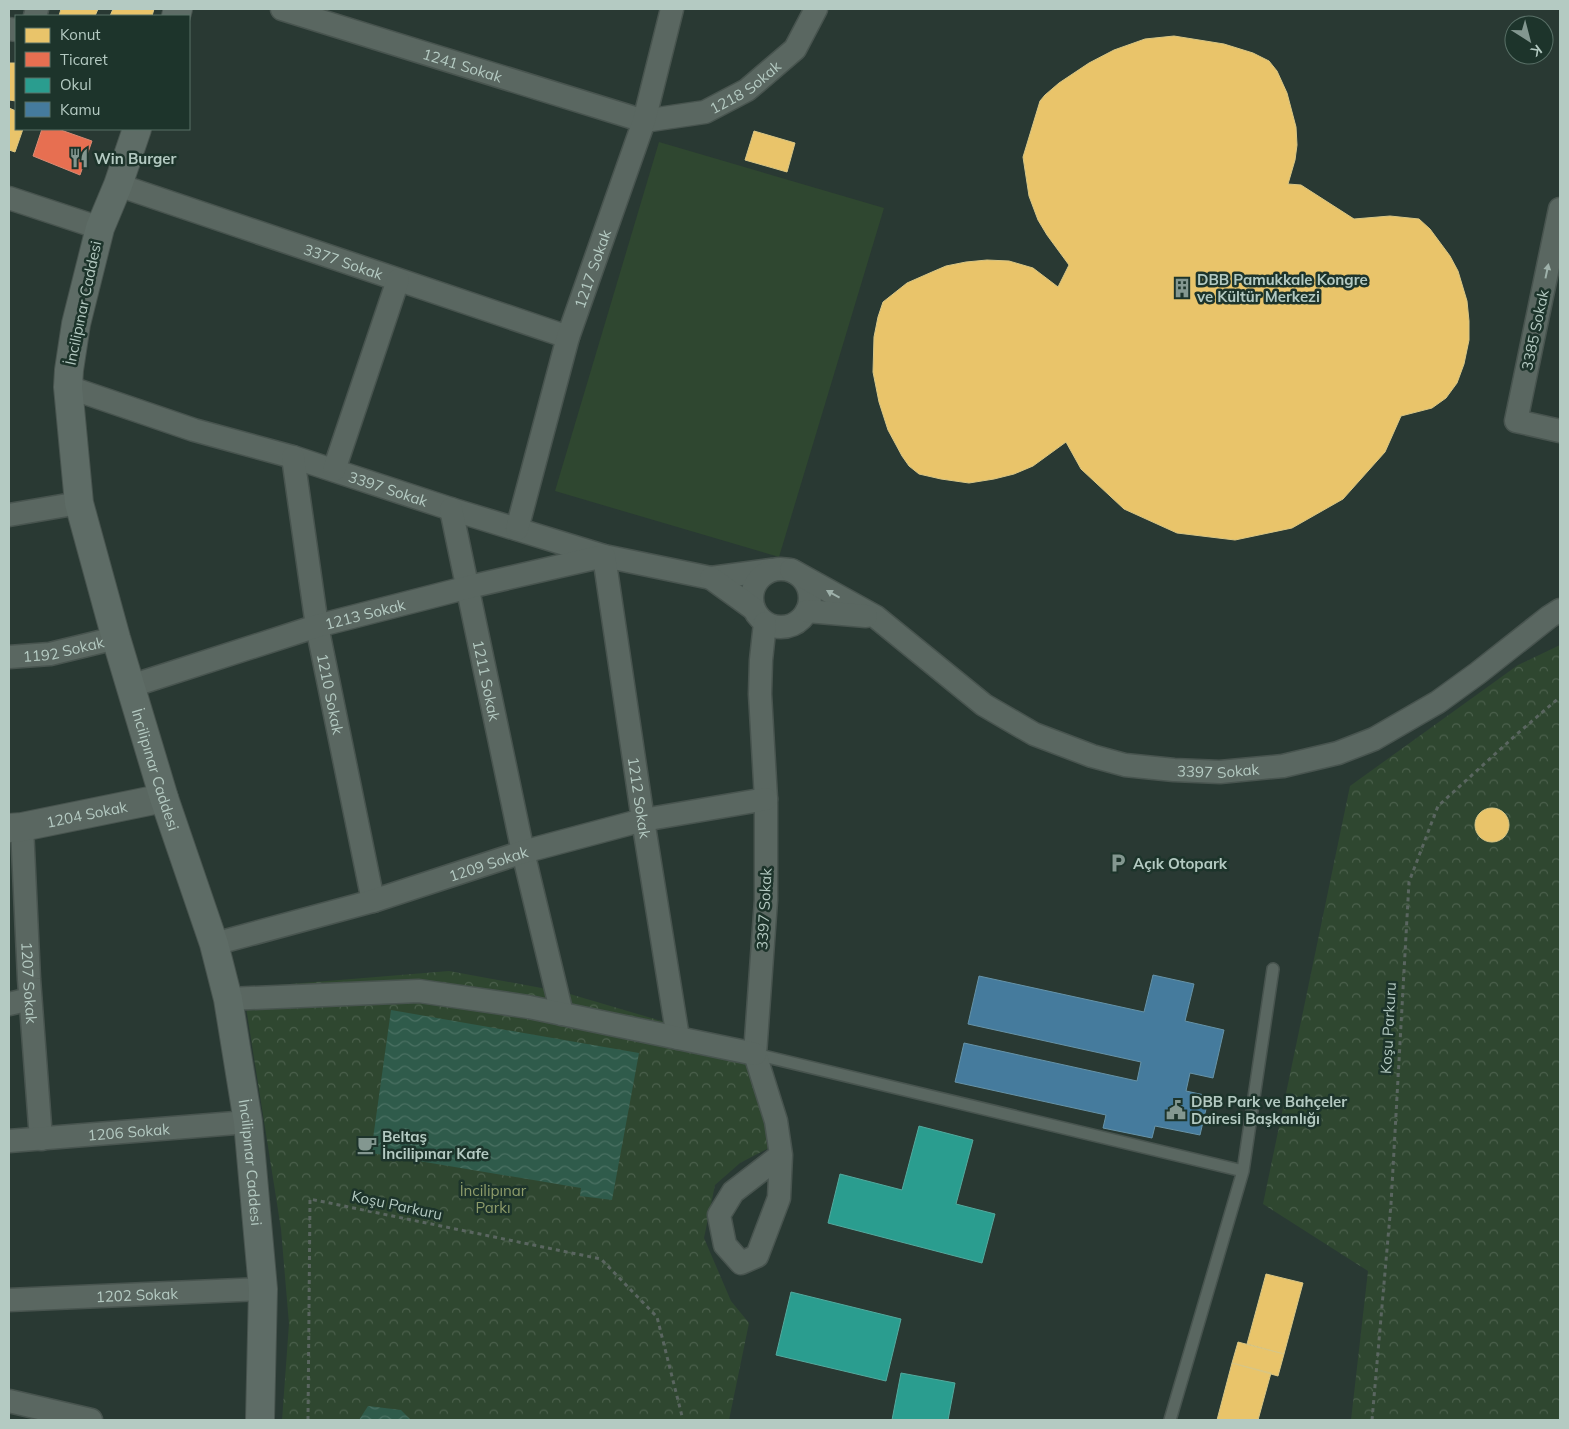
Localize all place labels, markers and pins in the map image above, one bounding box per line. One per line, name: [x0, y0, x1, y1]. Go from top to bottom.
restaurant icon: Win Burger: [68, 147, 90, 169]
place label: Win Burger: [94, 149, 177, 168]
place label: DBB Pamukkale Kongre ve Kültür Merkezi: [1196, 270, 1368, 306]
building icon: DBB Pamukkale Kongre ve Kültür Merkezi: [1171, 277, 1193, 299]
parking icon: Açık Otopark: [1107, 852, 1129, 874]
place label: Açık Otopark: [1133, 854, 1228, 873]
place label: DBB Park ve Bahçeler Dairesi Başkanlığı: [1191, 1092, 1347, 1128]
public building icon: DBB Park ve Bahçeler Dairesi Başkanlığı: [1165, 1099, 1187, 1121]
place label: Beltaş İncilipınar Kafe: [382, 1127, 489, 1163]
cafe icon: Beltaş İncilipınar Kafe: [356, 1134, 378, 1156]

